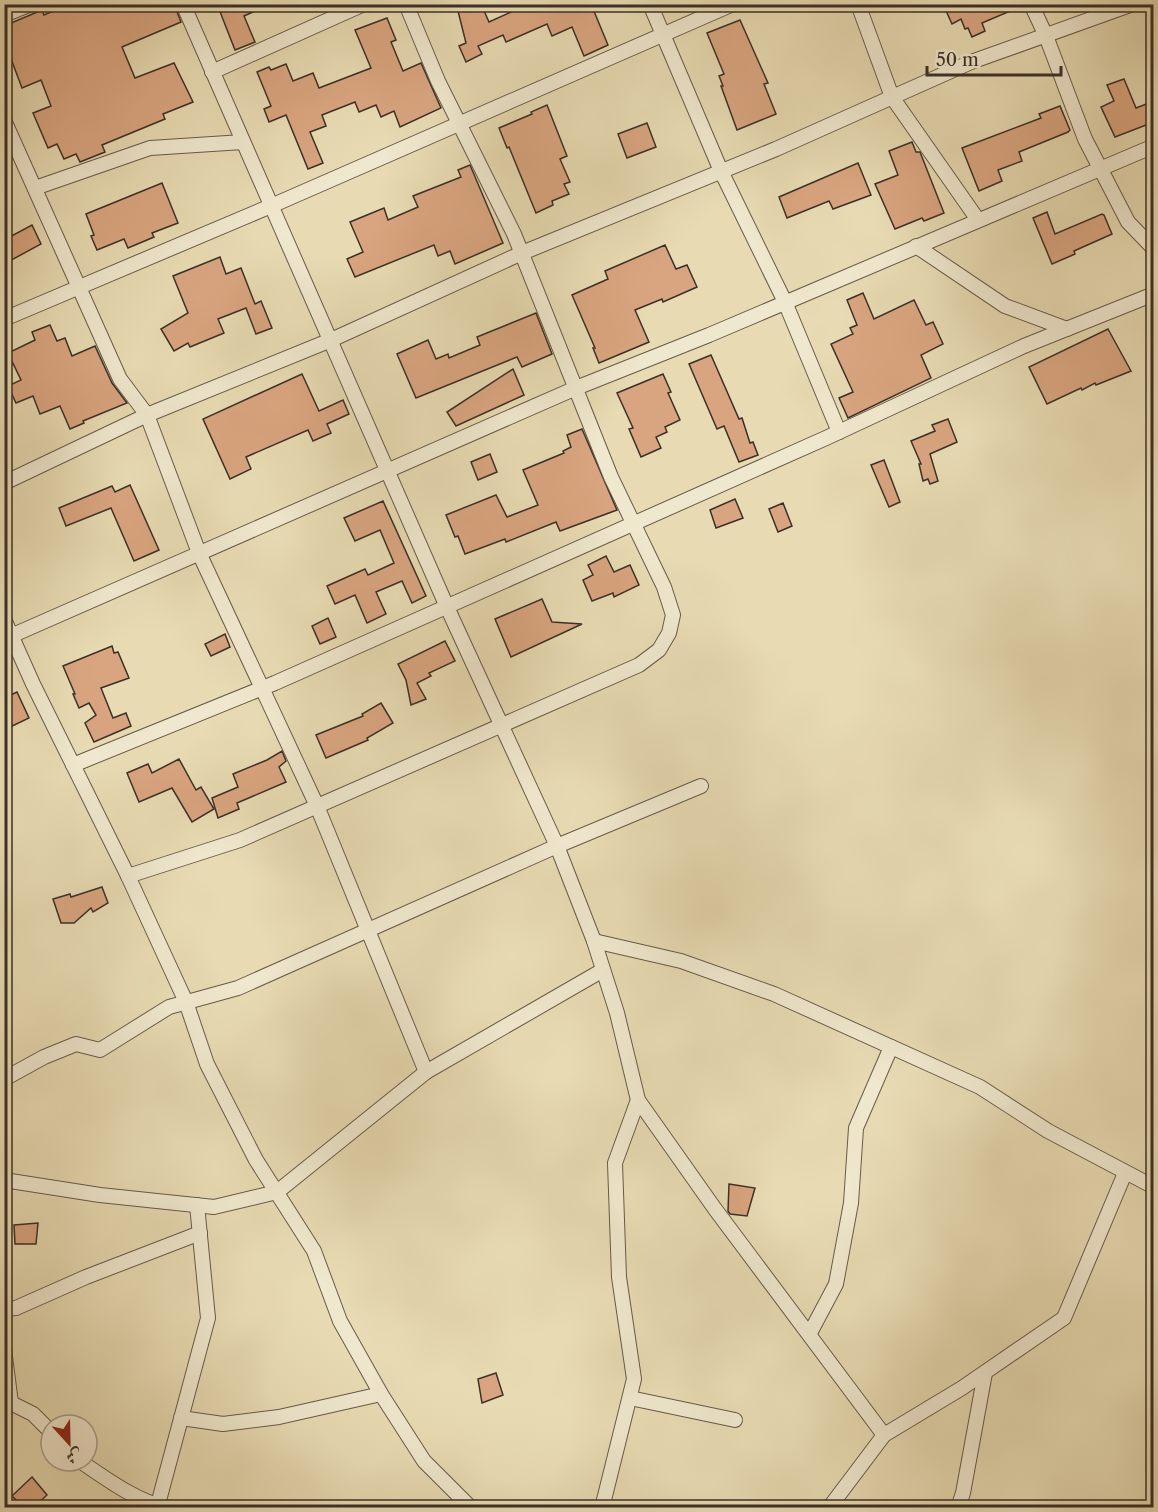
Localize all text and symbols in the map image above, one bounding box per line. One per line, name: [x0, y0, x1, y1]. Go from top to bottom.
scale bar: [927, 39, 1060, 77]
text: 50 m: [936, 49, 979, 71]
north arrow: [39, 1413, 99, 1473]
text: ش: [64, 1445, 86, 1469]

